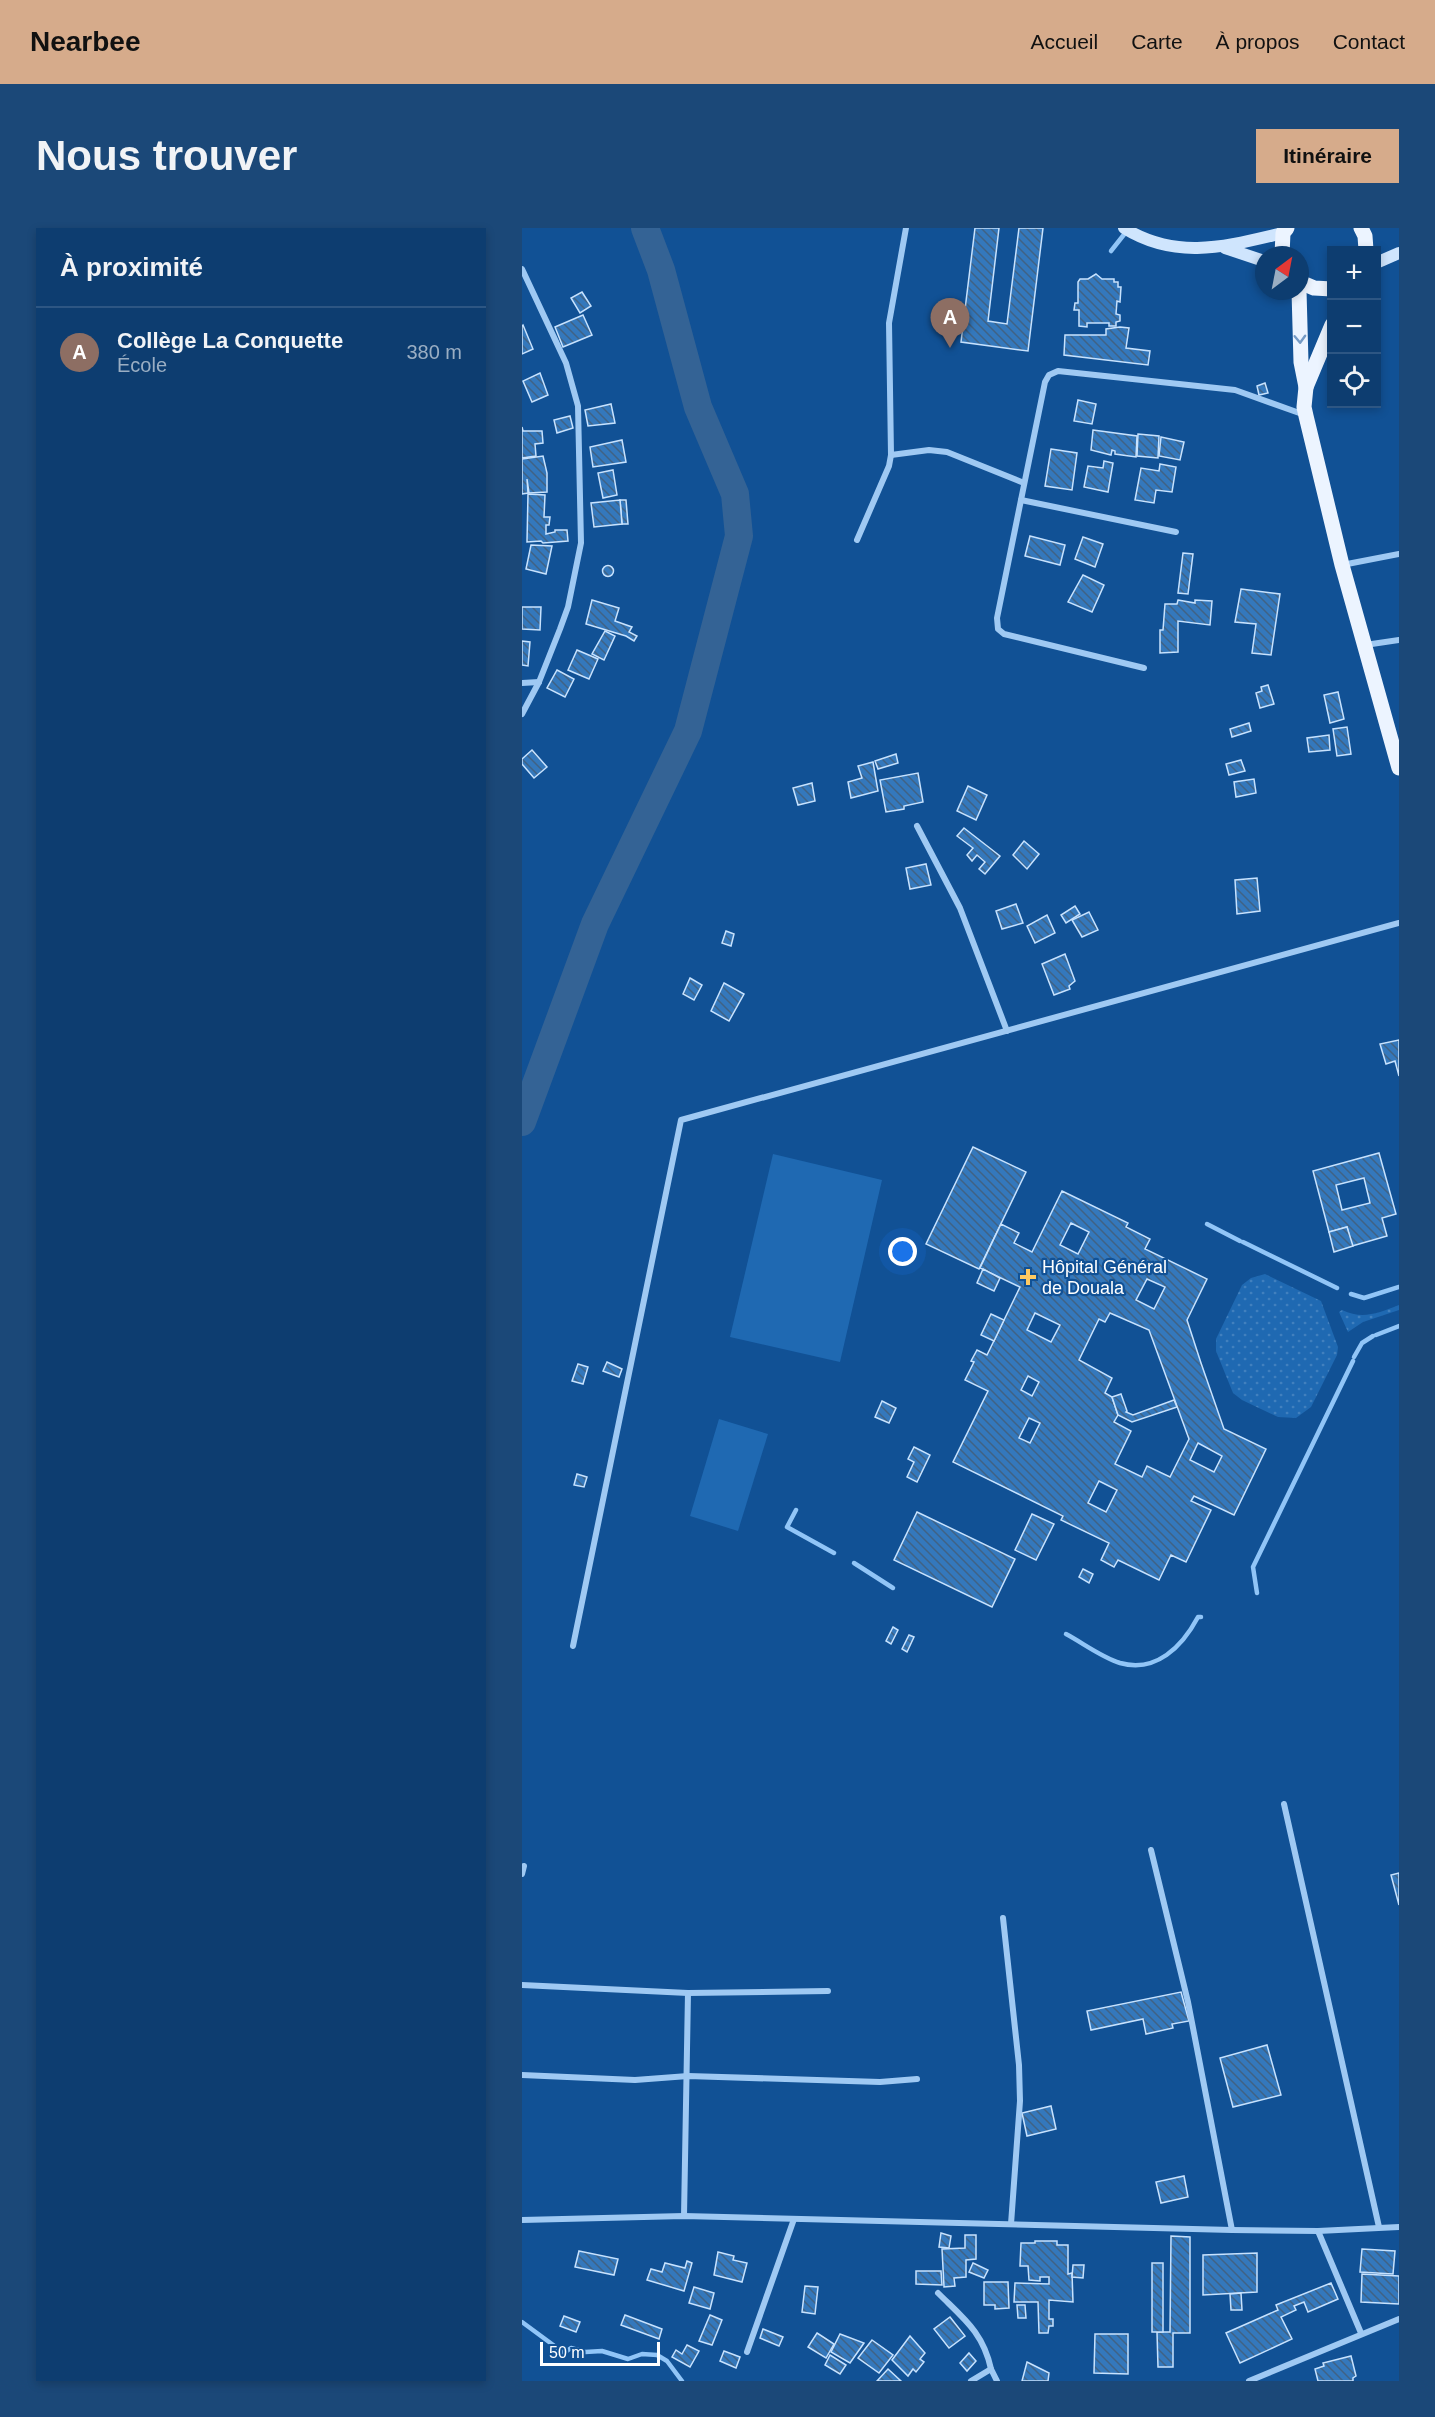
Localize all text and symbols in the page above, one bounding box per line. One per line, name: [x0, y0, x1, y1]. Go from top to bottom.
text: Nearbee: [30, 26, 141, 57]
text: Accueil: [1031, 30, 1098, 53]
text: Carte: [1131, 30, 1183, 53]
text: À propos: [1216, 30, 1300, 53]
text: Contact: [1333, 30, 1405, 53]
button: Itinéraire: [1256, 129, 1399, 183]
text: Nous trouver: [36, 132, 297, 179]
north arrow: [1255, 246, 1309, 300]
map controls: [1327, 246, 1381, 408]
button: +: [1327, 246, 1381, 300]
text: À proximité: [60, 252, 203, 282]
pin: A: [930, 298, 970, 348]
button: −: [1327, 300, 1381, 354]
text: Collège La Conquette: [117, 328, 343, 353]
one-way arrow: [1294, 335, 1307, 344]
text: A: [72, 341, 87, 363]
text: 380 m: [406, 341, 462, 363]
text: École: [117, 354, 167, 376]
button: locate: [1327, 354, 1381, 408]
your location: [888, 1237, 917, 1266]
place label: Hôpital Général de Douala: [1042, 1257, 1167, 1298]
marker: Hôpital Général de Douala: [1019, 1268, 1037, 1286]
scale bar: [540, 2339, 660, 2366]
text: 50 m: [549, 2344, 585, 2361]

